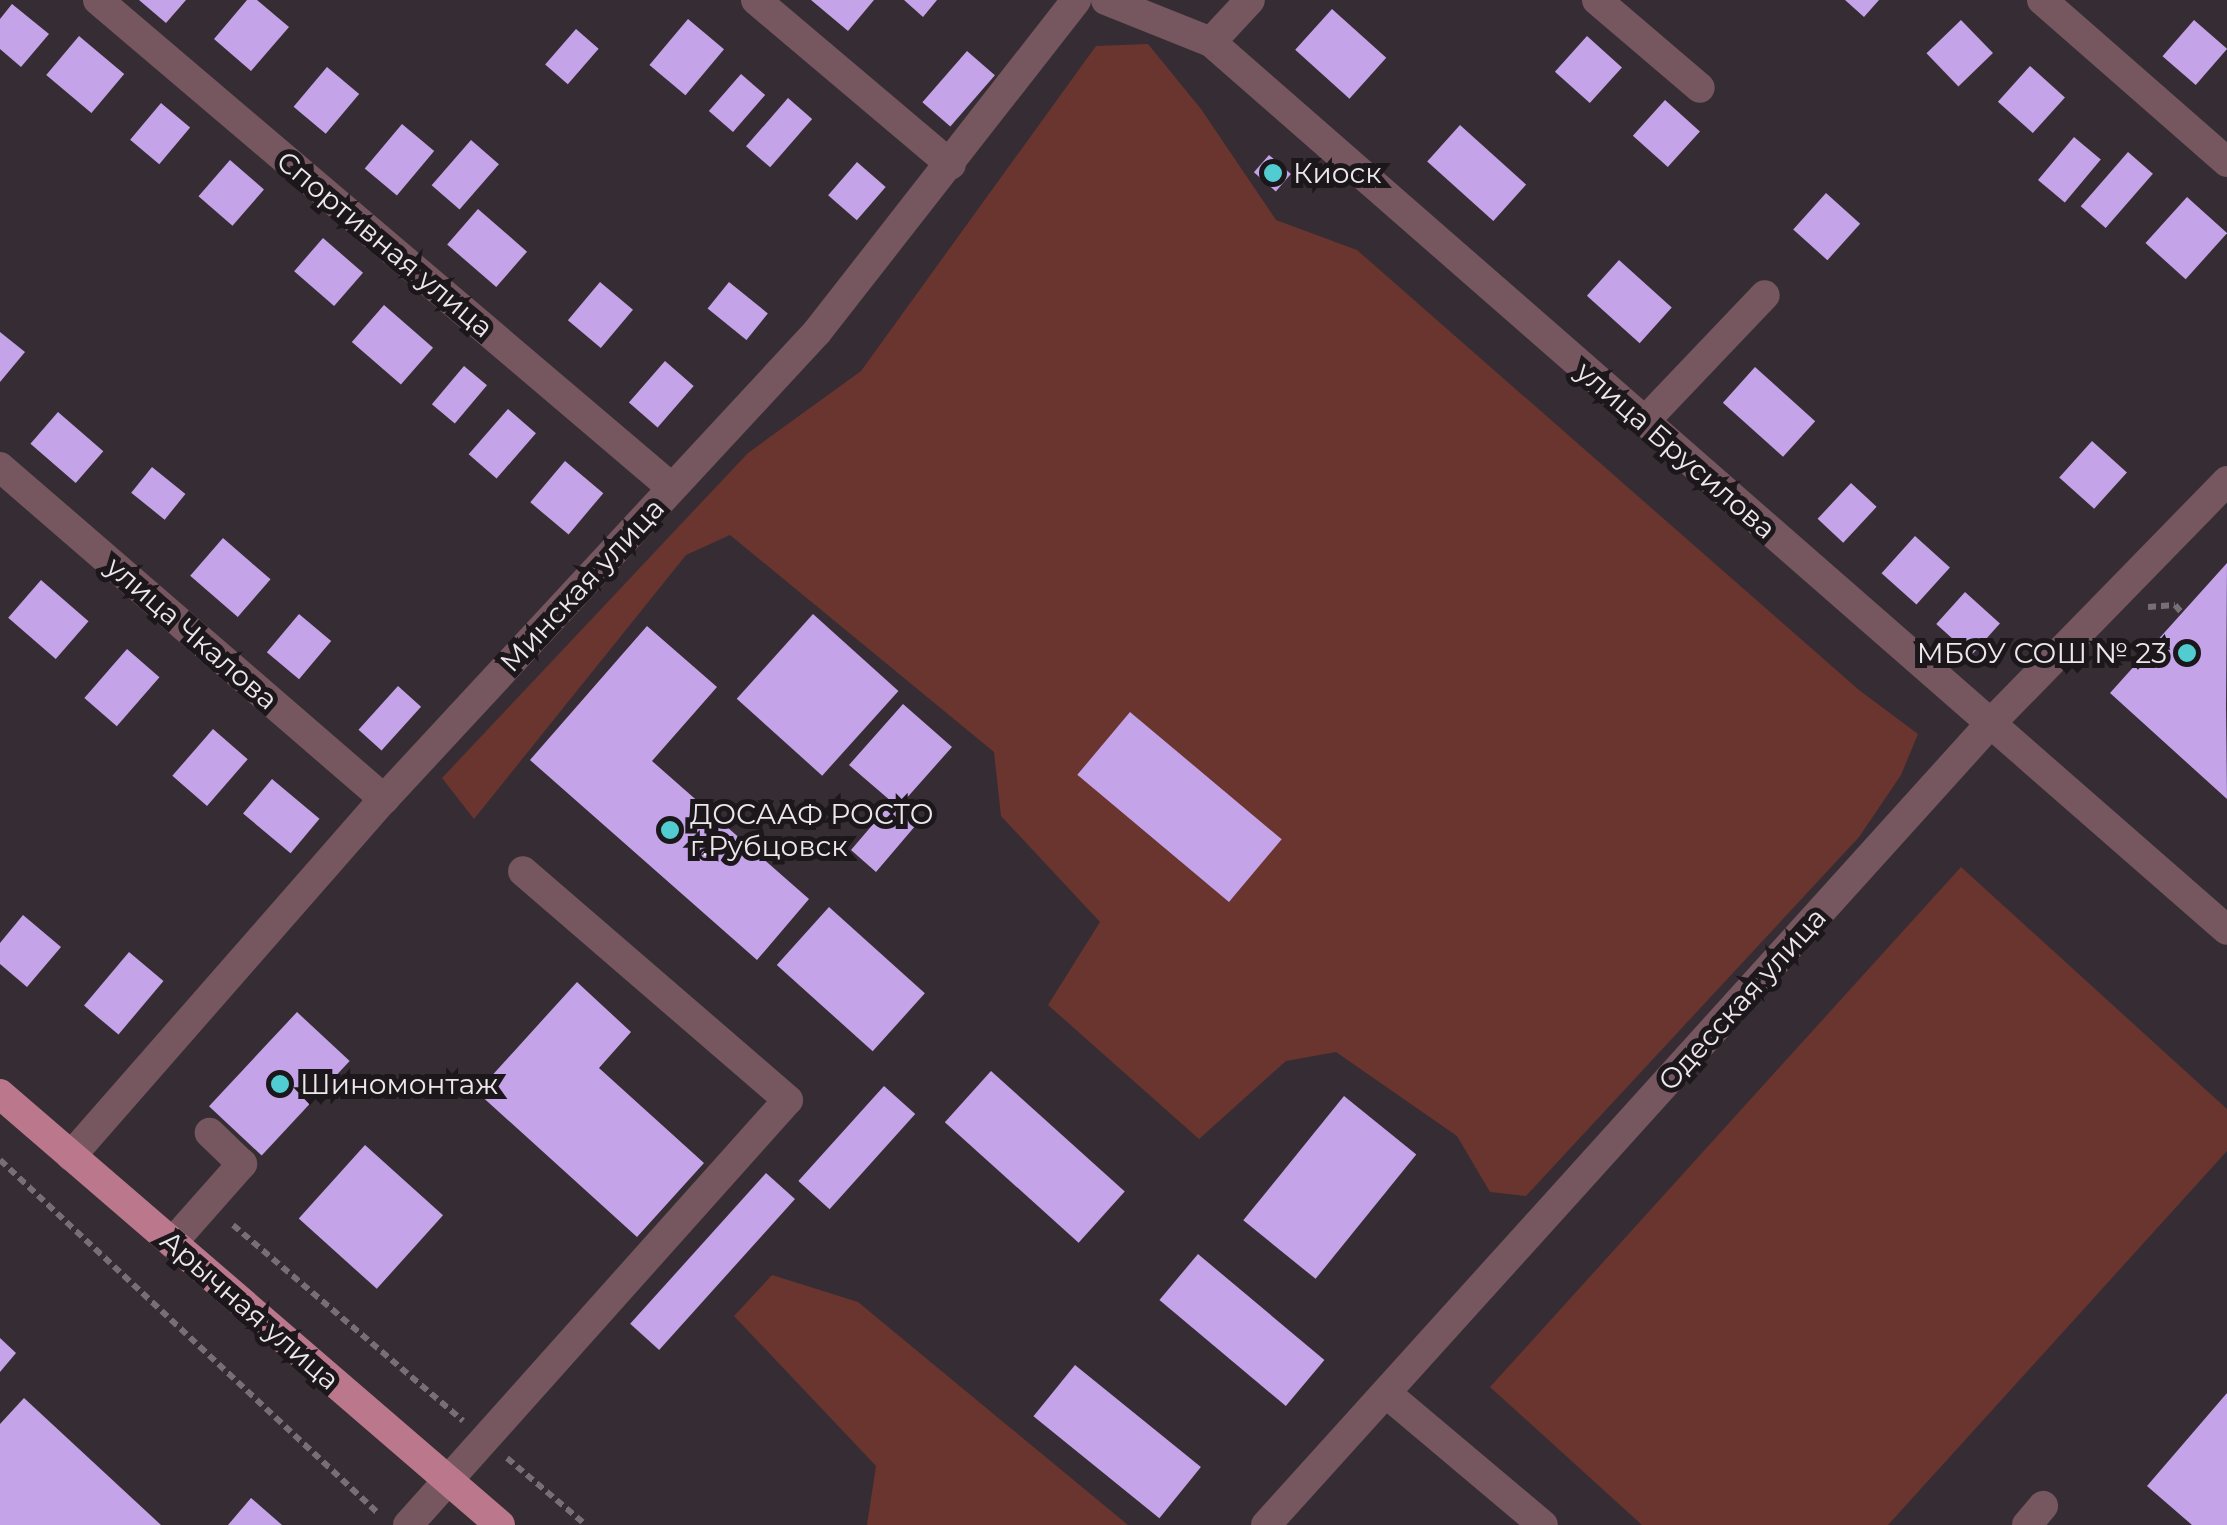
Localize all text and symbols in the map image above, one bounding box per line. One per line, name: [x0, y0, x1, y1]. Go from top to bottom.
street label: Спортивная улица: [270, 144, 500, 344]
place label: Киоск: [1293, 156, 1381, 190]
marker: Киоск: [1262, 162, 1284, 184]
street label: улица Брусилова: [1570, 354, 1782, 546]
street label: Минская улица: [493, 491, 671, 679]
street label: улица Чкалова: [99, 549, 285, 717]
place label: МБОУ СОШ № 23: [1917, 636, 2167, 670]
marker: МБОУ СОШ № 23: [2176, 642, 2198, 664]
place label: ДОСААФ РОСТО г.Рубцовск: [690, 797, 934, 863]
marker: ДОСААФ РОСТО г.Рубцовск: [659, 819, 681, 841]
street label: Одесская улица: [1651, 901, 1833, 1097]
place label: Шиномонтаж: [300, 1067, 498, 1101]
marker: Шиномонтаж: [269, 1073, 291, 1095]
street label: Арычная улица: [154, 1223, 346, 1397]

